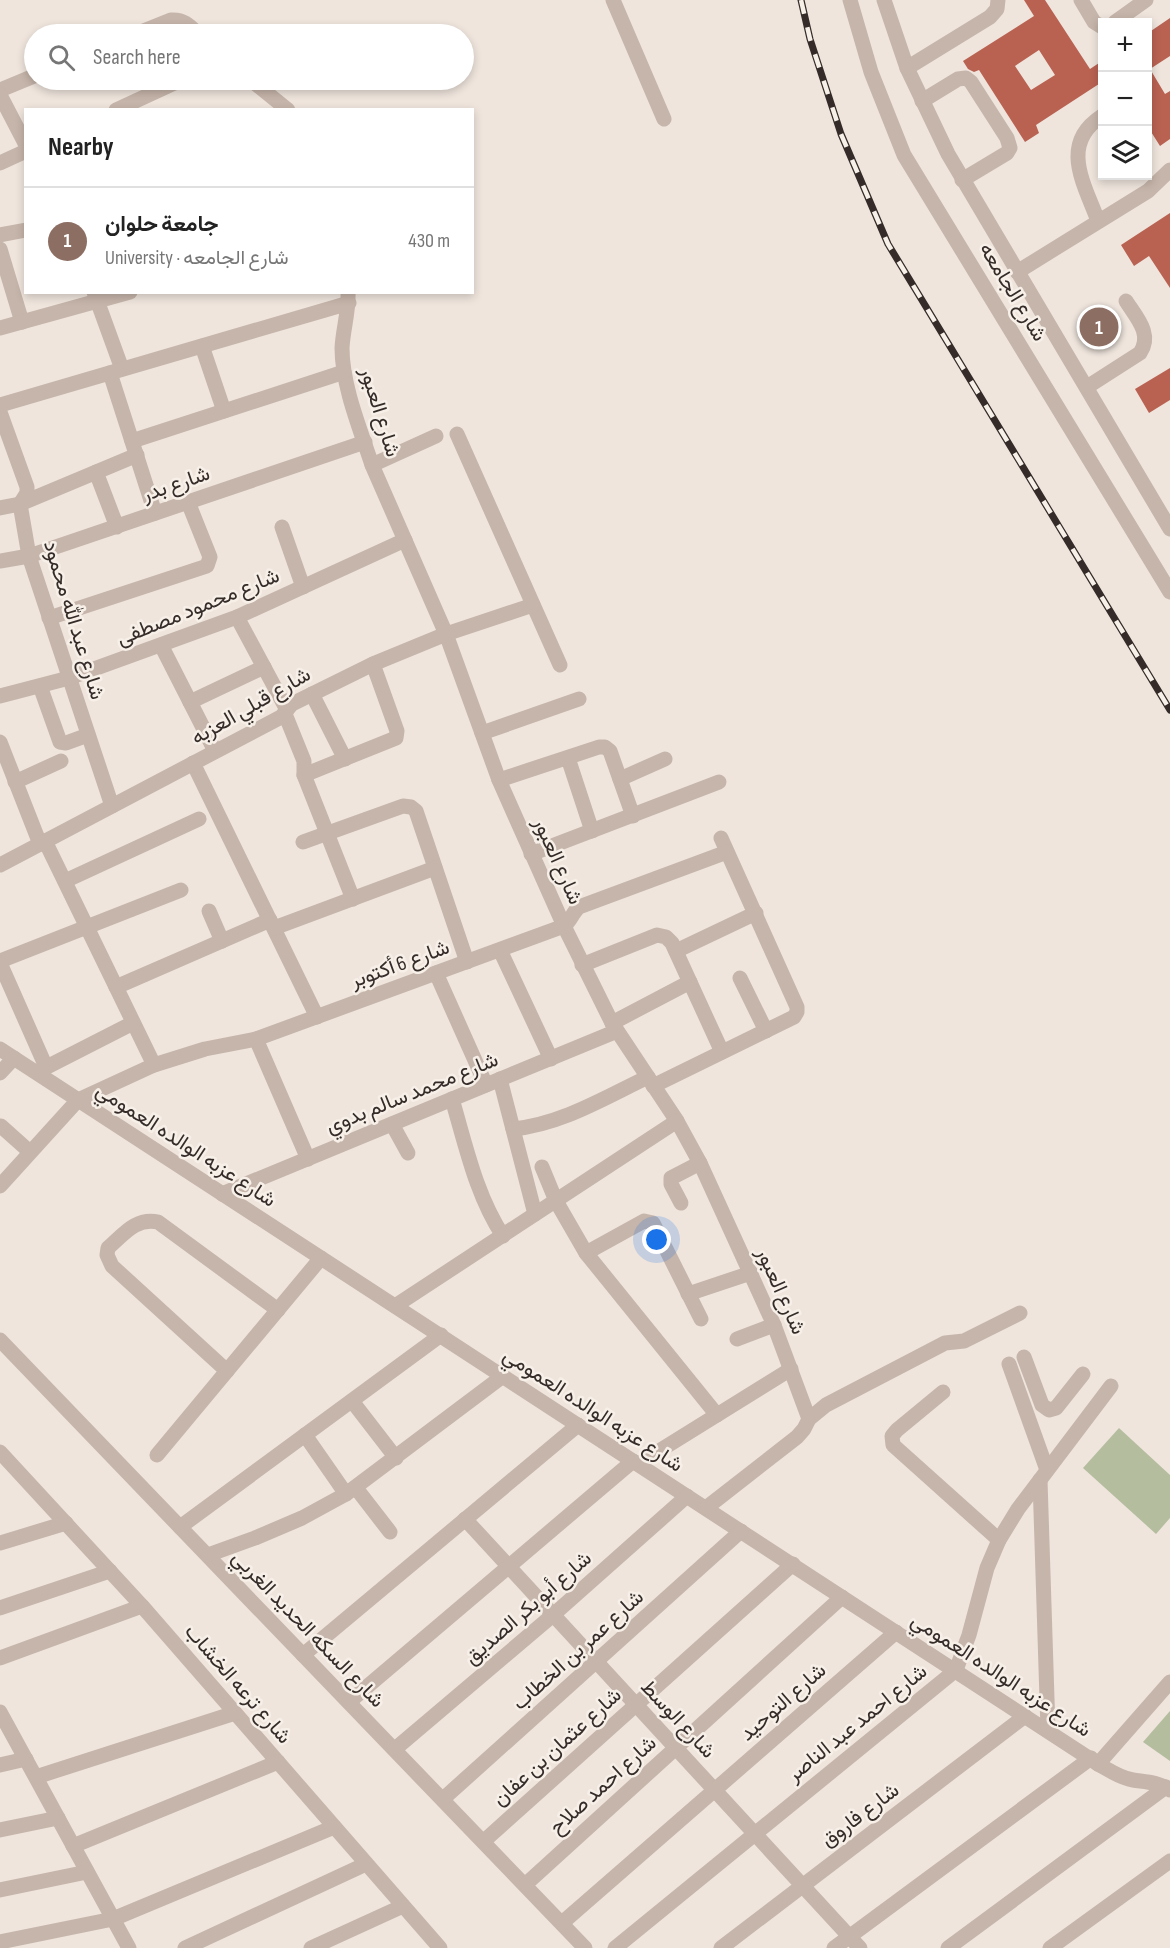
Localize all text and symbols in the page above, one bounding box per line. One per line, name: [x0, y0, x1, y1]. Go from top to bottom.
map controls: [1098, 18, 1152, 180]
button: +: [1098, 18, 1152, 72]
search box: [24, 24, 474, 90]
icon: search: [45, 41, 78, 74]
text: Search here: [93, 44, 180, 71]
button: −: [1098, 72, 1152, 126]
button: layers: [1098, 126, 1152, 180]
text: Nearby: [48, 132, 114, 163]
text: جامعة حلوان: [105, 211, 219, 238]
text: 1: [64, 229, 71, 253]
text: 430 m: [408, 229, 450, 253]
street label: شارع الجامعه: [973, 238, 1052, 346]
text: University · شارع الجامعه: [105, 246, 289, 270]
pin: 1: [1080, 304, 1118, 350]
street label: شارع العبور: [353, 363, 405, 460]
street label: شارع بدر: [138, 461, 214, 509]
street label: شارع عبد الله محمود: [37, 537, 111, 703]
street label: شارع محمود مصطفى: [113, 563, 283, 652]
street label: شارع قبلي العزبه: [187, 662, 317, 754]
street label: شارع العبور: [526, 813, 588, 909]
street label: شارع 6 أكتوبر: [346, 935, 453, 995]
street label: شارع محمد سالم بدوي: [322, 1047, 503, 1143]
street label: شارع عزبه الوالده العمومي: [89, 1077, 281, 1216]
your location: [642, 1225, 671, 1254]
street label: شارع العبور: [749, 1243, 811, 1339]
street label: شارع عزبه الوالده العمومي: [496, 1342, 688, 1481]
street label: شارع السكه الحديد الغربي: [224, 1545, 390, 1716]
street label: شارع أبو بكر الصديق: [459, 1546, 597, 1671]
street label: شارع عمر بن الخطاب: [507, 1585, 649, 1716]
street label: شارع عزبه الوالده العمومي: [904, 1607, 1096, 1746]
street label: شارع ترعه الخشاب: [178, 1619, 297, 1750]
street label: شارع التوحيد: [735, 1658, 832, 1747]
street label: شارع احمد عبد الناصر: [781, 1659, 933, 1789]
street label: شارع الوسط: [635, 1674, 721, 1764]
street label: شارع عثمان بن عفان: [487, 1683, 627, 1812]
street label: شارع احمد صلاح: [544, 1730, 662, 1840]
street label: شارع فاروق: [816, 1778, 905, 1853]

